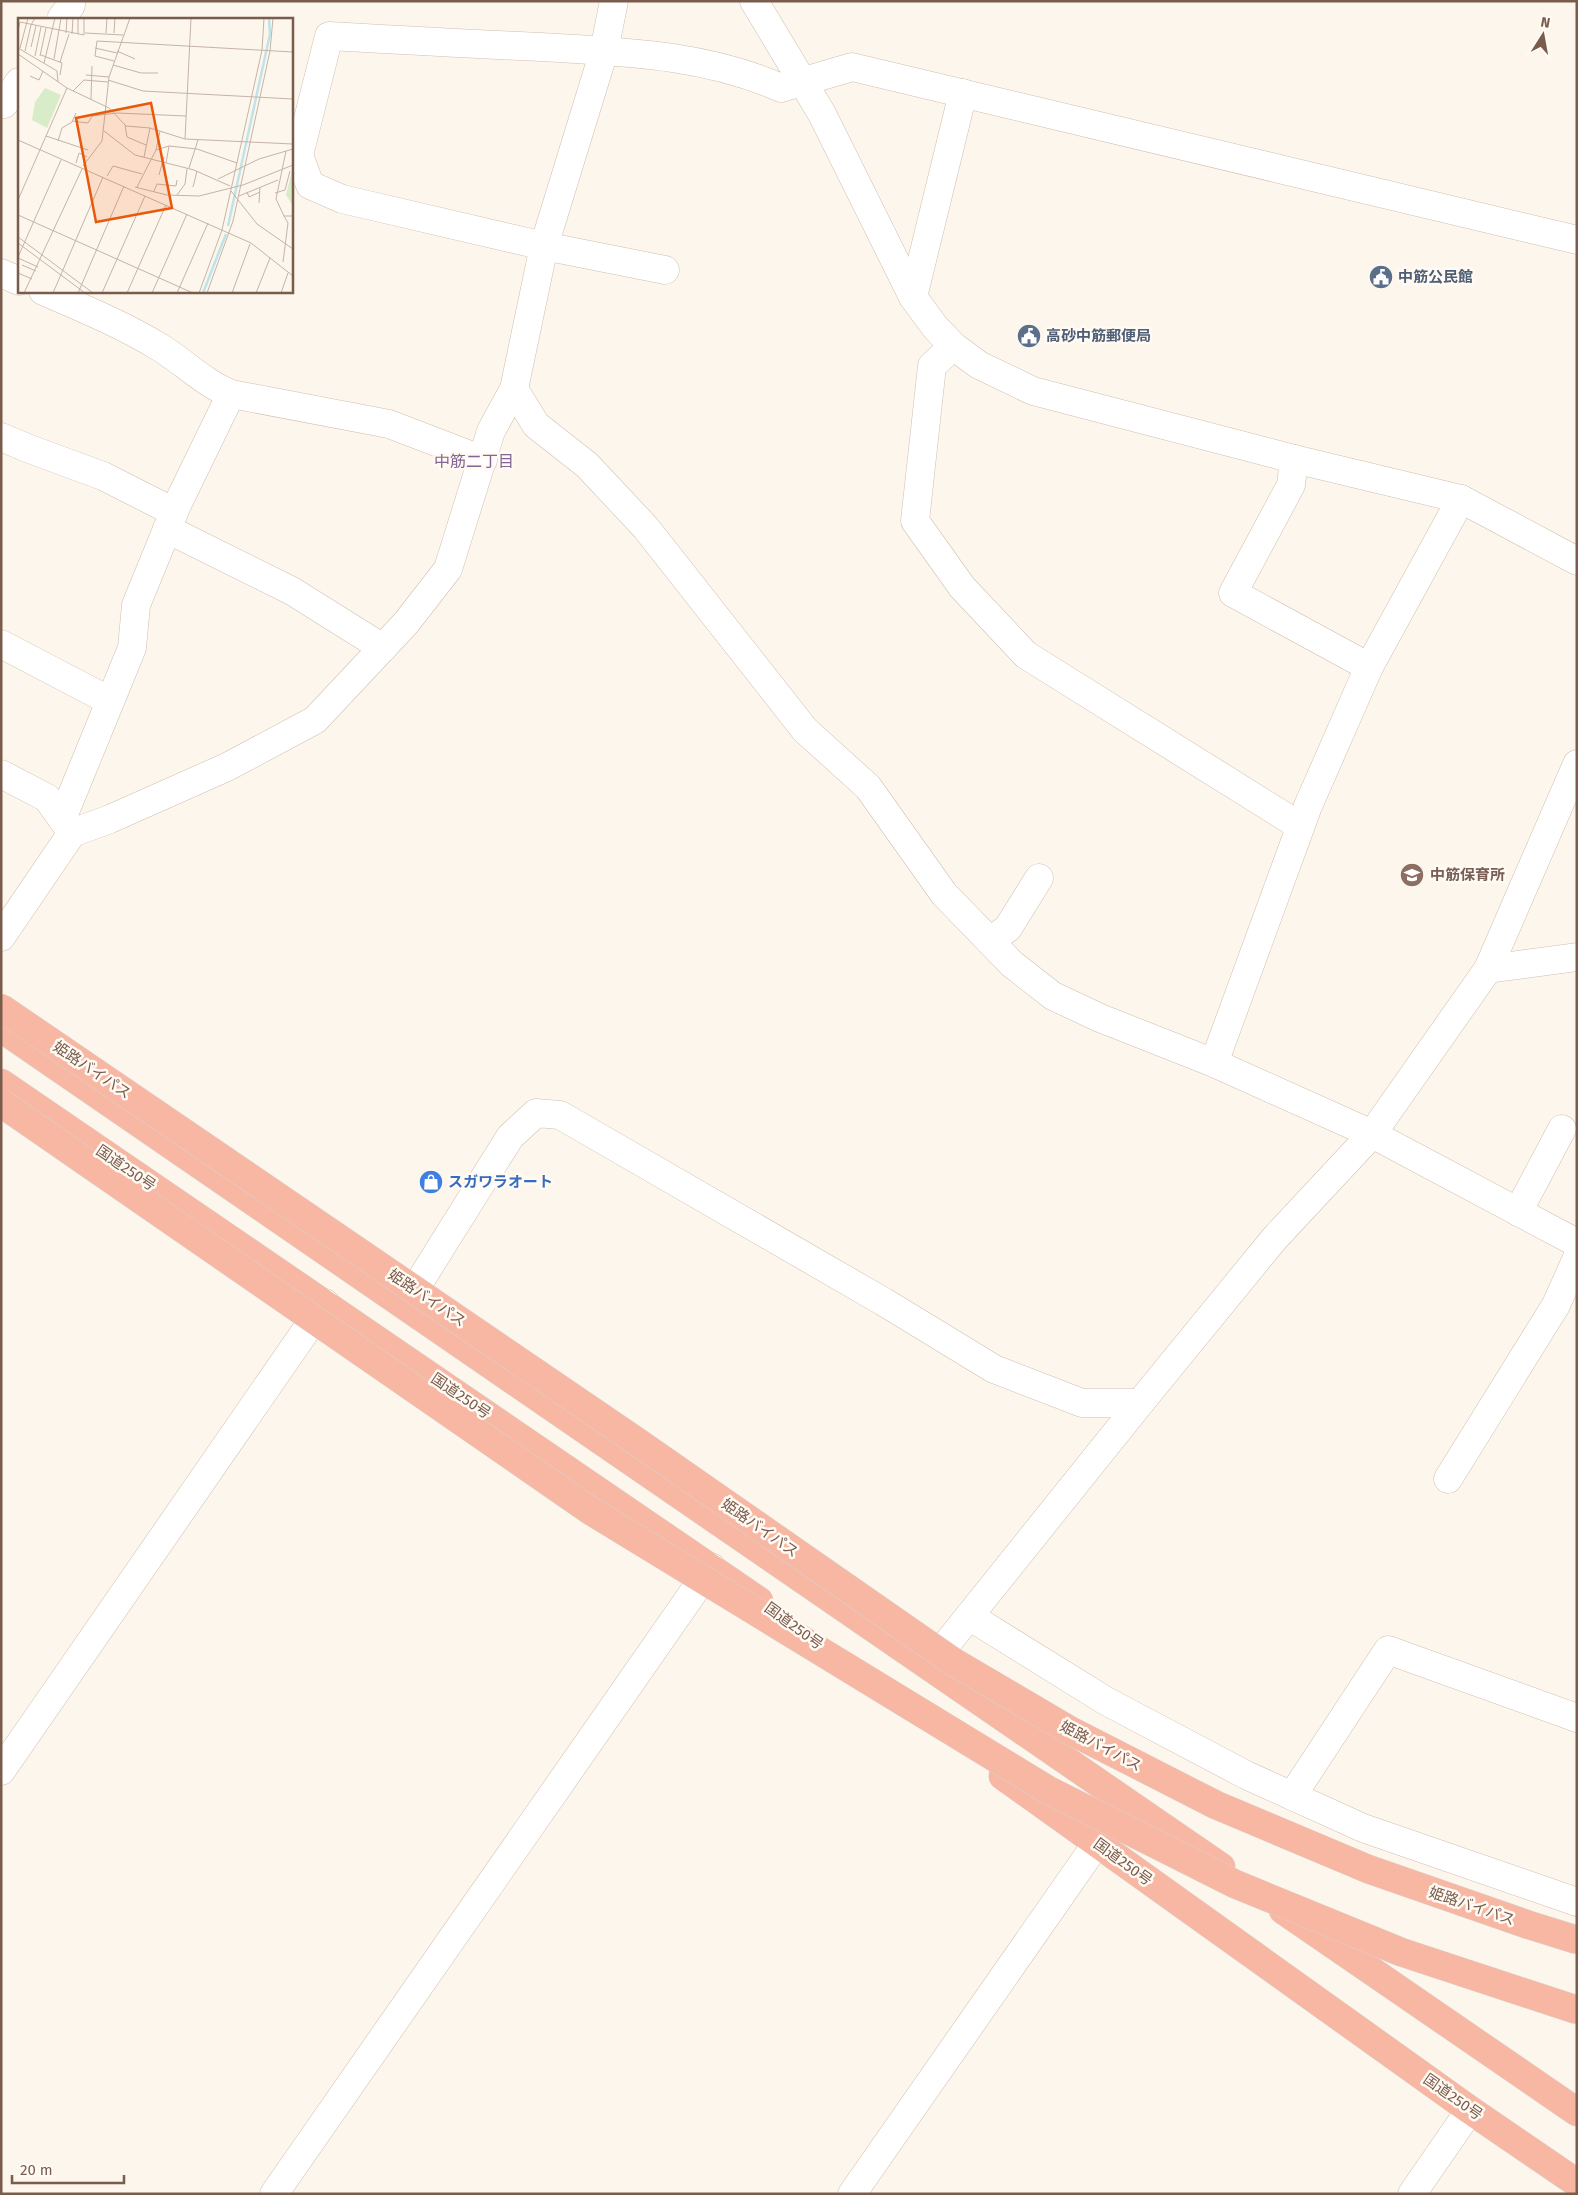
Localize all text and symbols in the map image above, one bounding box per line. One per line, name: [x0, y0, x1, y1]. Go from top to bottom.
north arrow: [1518, 10, 1568, 60]
text: N: [1539, 13, 1552, 32]
inset map: [18, 18, 292, 292]
public building icon: 中筋公民館: [1368, 264, 1394, 290]
place label: 中筋公民館: [1398, 268, 1473, 286]
public building icon: 高砂中筋郵便局: [1016, 323, 1042, 349]
place label: 高砂中筋郵便局: [1046, 327, 1151, 345]
district label: 中筋二丁目: [434, 452, 514, 471]
school or university icon: 中筋保育所: [1399, 862, 1425, 888]
place label: 中筋保育所: [1430, 866, 1505, 884]
street label: 姫路バイパス: [50, 1037, 134, 1103]
street label: 国道250号: [93, 1141, 159, 1195]
shop icon: スガワラオート: [418, 1169, 444, 1195]
place label: スガワラオート: [448, 1173, 553, 1191]
street label: 姫路バイパス: [385, 1265, 469, 1331]
street label: 国道250号: [428, 1369, 494, 1423]
street label: 姫路バイパス: [718, 1495, 802, 1561]
street label: 国道250号: [761, 1599, 827, 1653]
street label: 姫路バイパス: [1057, 1717, 1145, 1775]
street label: 国道250号: [1090, 1835, 1156, 1889]
street label: 姫路バイパス: [1427, 1883, 1517, 1929]
street label: 国道250号: [1420, 2070, 1486, 2124]
scale bar: [12, 2152, 125, 2184]
text: 20 m: [20, 2161, 53, 2179]

